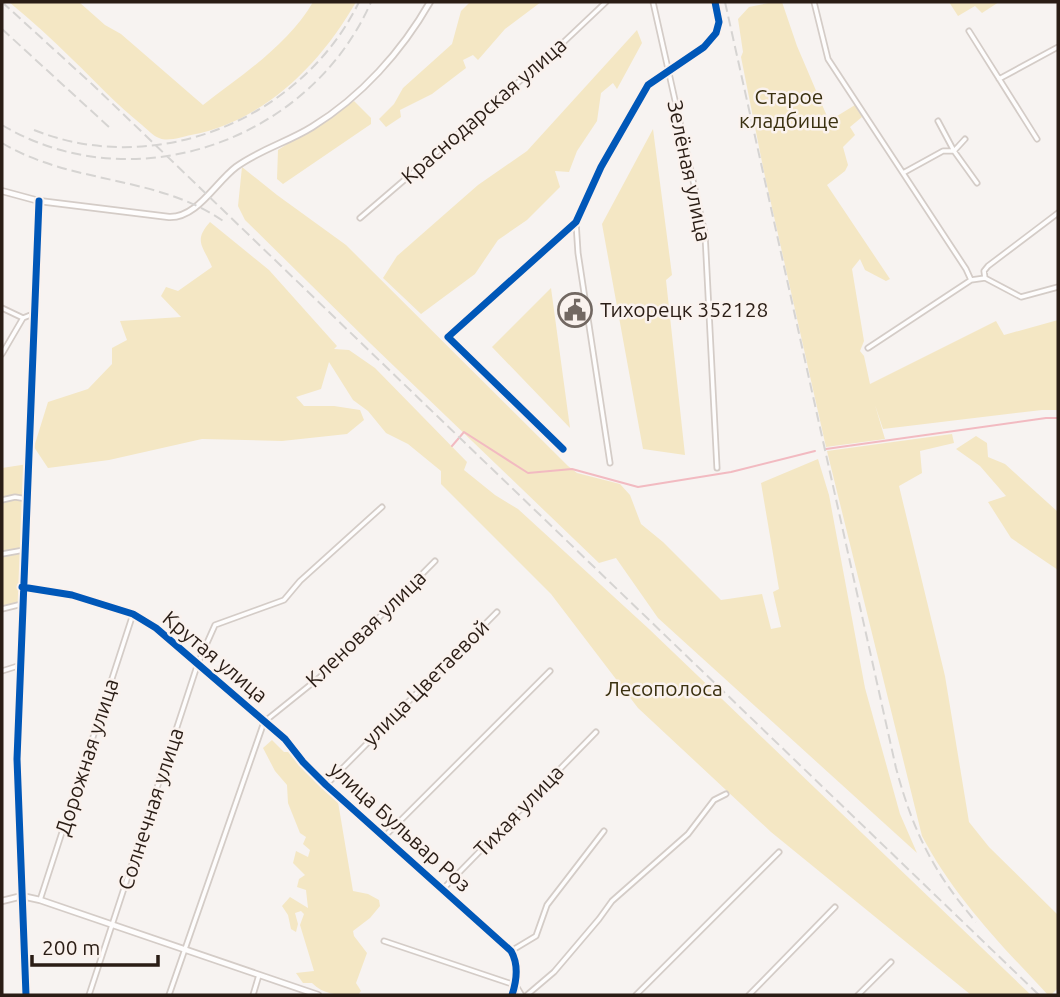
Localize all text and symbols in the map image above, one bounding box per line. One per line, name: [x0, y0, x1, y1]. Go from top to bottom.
street label: Краснодарская улица: [396, 32, 571, 188]
park label: Старое кладбище: [739, 84, 839, 132]
street label: Зелёная улица: [663, 98, 717, 244]
public building icon: Тихорецк 352128: [556, 291, 594, 329]
place label: Тихорецк 352128: [600, 297, 768, 321]
street label: Кленовая улица: [300, 565, 430, 692]
street label: Крутая улица: [158, 605, 273, 707]
street label: улица Цветаевой: [357, 614, 493, 750]
street label: Дорожная улица: [49, 675, 123, 838]
park label: Лесополоса: [605, 676, 723, 700]
street label: Солнечная улица: [113, 725, 188, 893]
street label: улица Бульвар Роз: [325, 756, 476, 896]
street label: Тихая улица: [469, 760, 568, 861]
scale bar: [32, 923, 158, 967]
text: 200 m: [42, 935, 100, 959]

